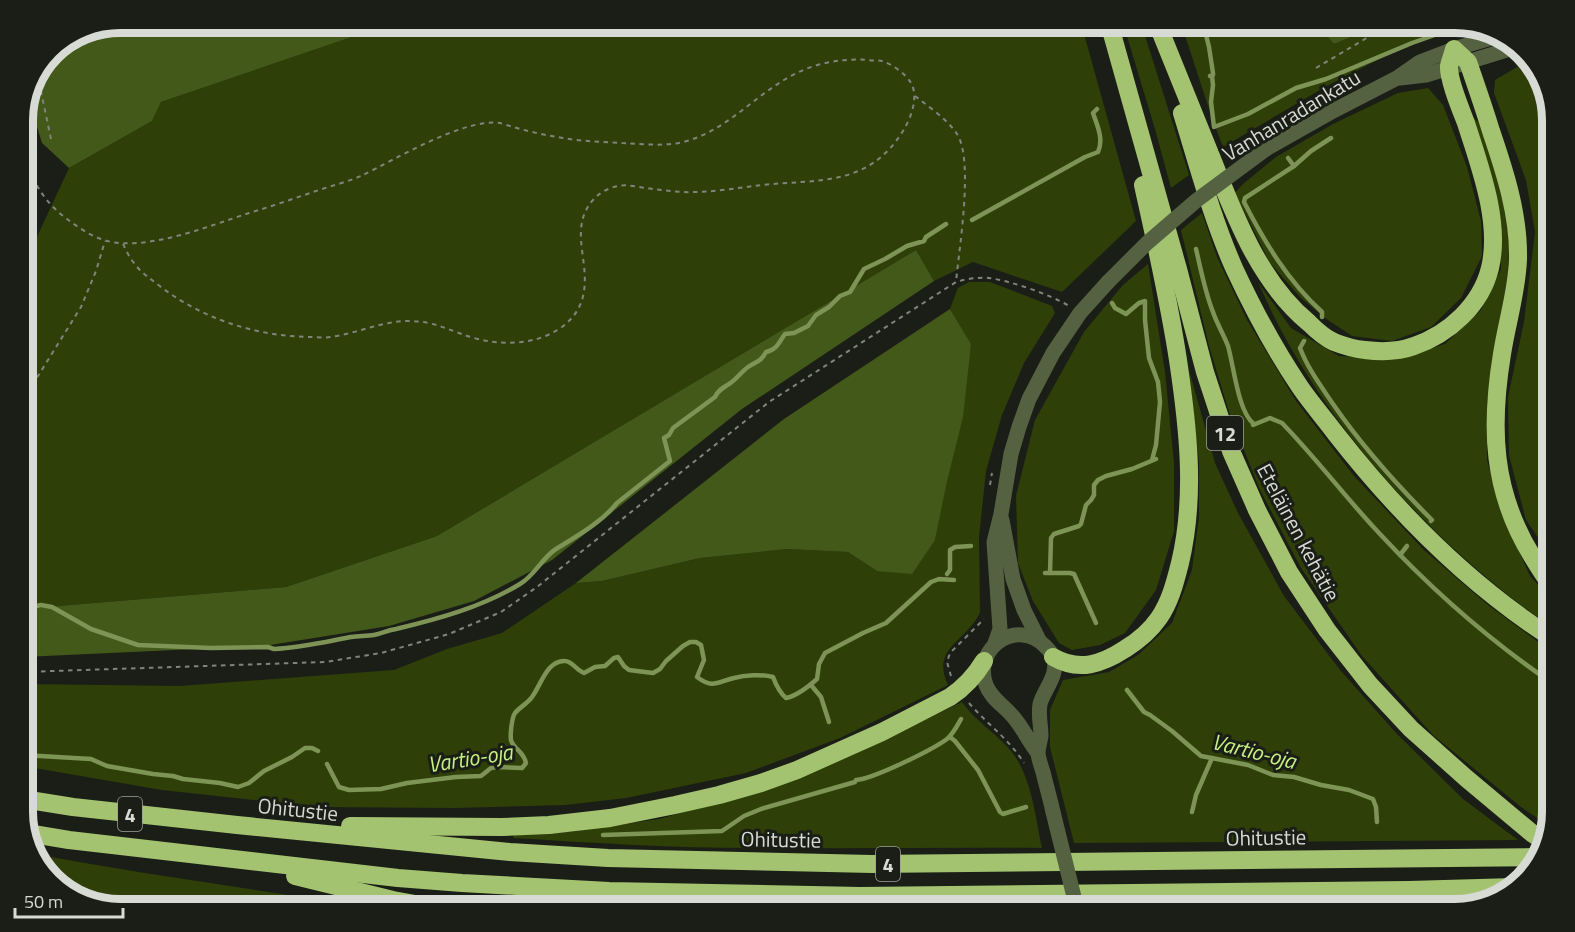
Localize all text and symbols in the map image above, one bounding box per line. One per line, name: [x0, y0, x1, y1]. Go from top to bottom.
street label: Vanhanradankatu: [1216, 61, 1366, 169]
road number: 12: [1207, 416, 1243, 450]
street label: Eteläinen kehätie: [1249, 457, 1349, 607]
water label: Vartio-oja: [1208, 724, 1302, 778]
water label: Vartio-oja: [425, 734, 517, 781]
street label: Ohitustie: [256, 789, 340, 829]
road number: 4: [118, 797, 142, 831]
street label: Ohitustie: [1225, 820, 1307, 854]
street label: Ohitustie: [740, 822, 822, 856]
road number: 4: [876, 847, 900, 881]
scale bar: [15, 881, 123, 919]
text: 50 m: [24, 888, 63, 915]

